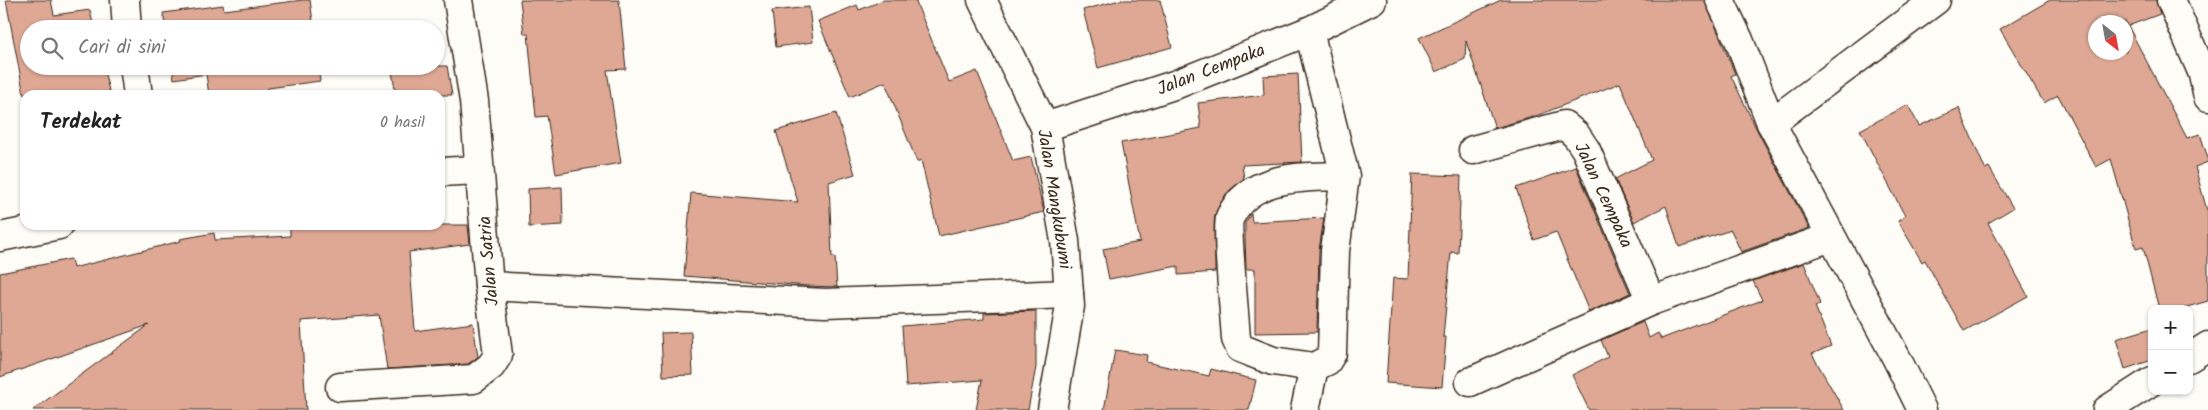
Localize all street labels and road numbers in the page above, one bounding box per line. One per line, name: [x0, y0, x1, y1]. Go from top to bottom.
street label: Jalan Cempaka: [1153, 36, 1270, 104]
street label: Jalan Mangkubumi: [1028, 127, 1079, 272]
street label: Jalan Cempaka: [1565, 138, 1640, 253]
street label: Jalan Satria: [471, 215, 508, 307]

